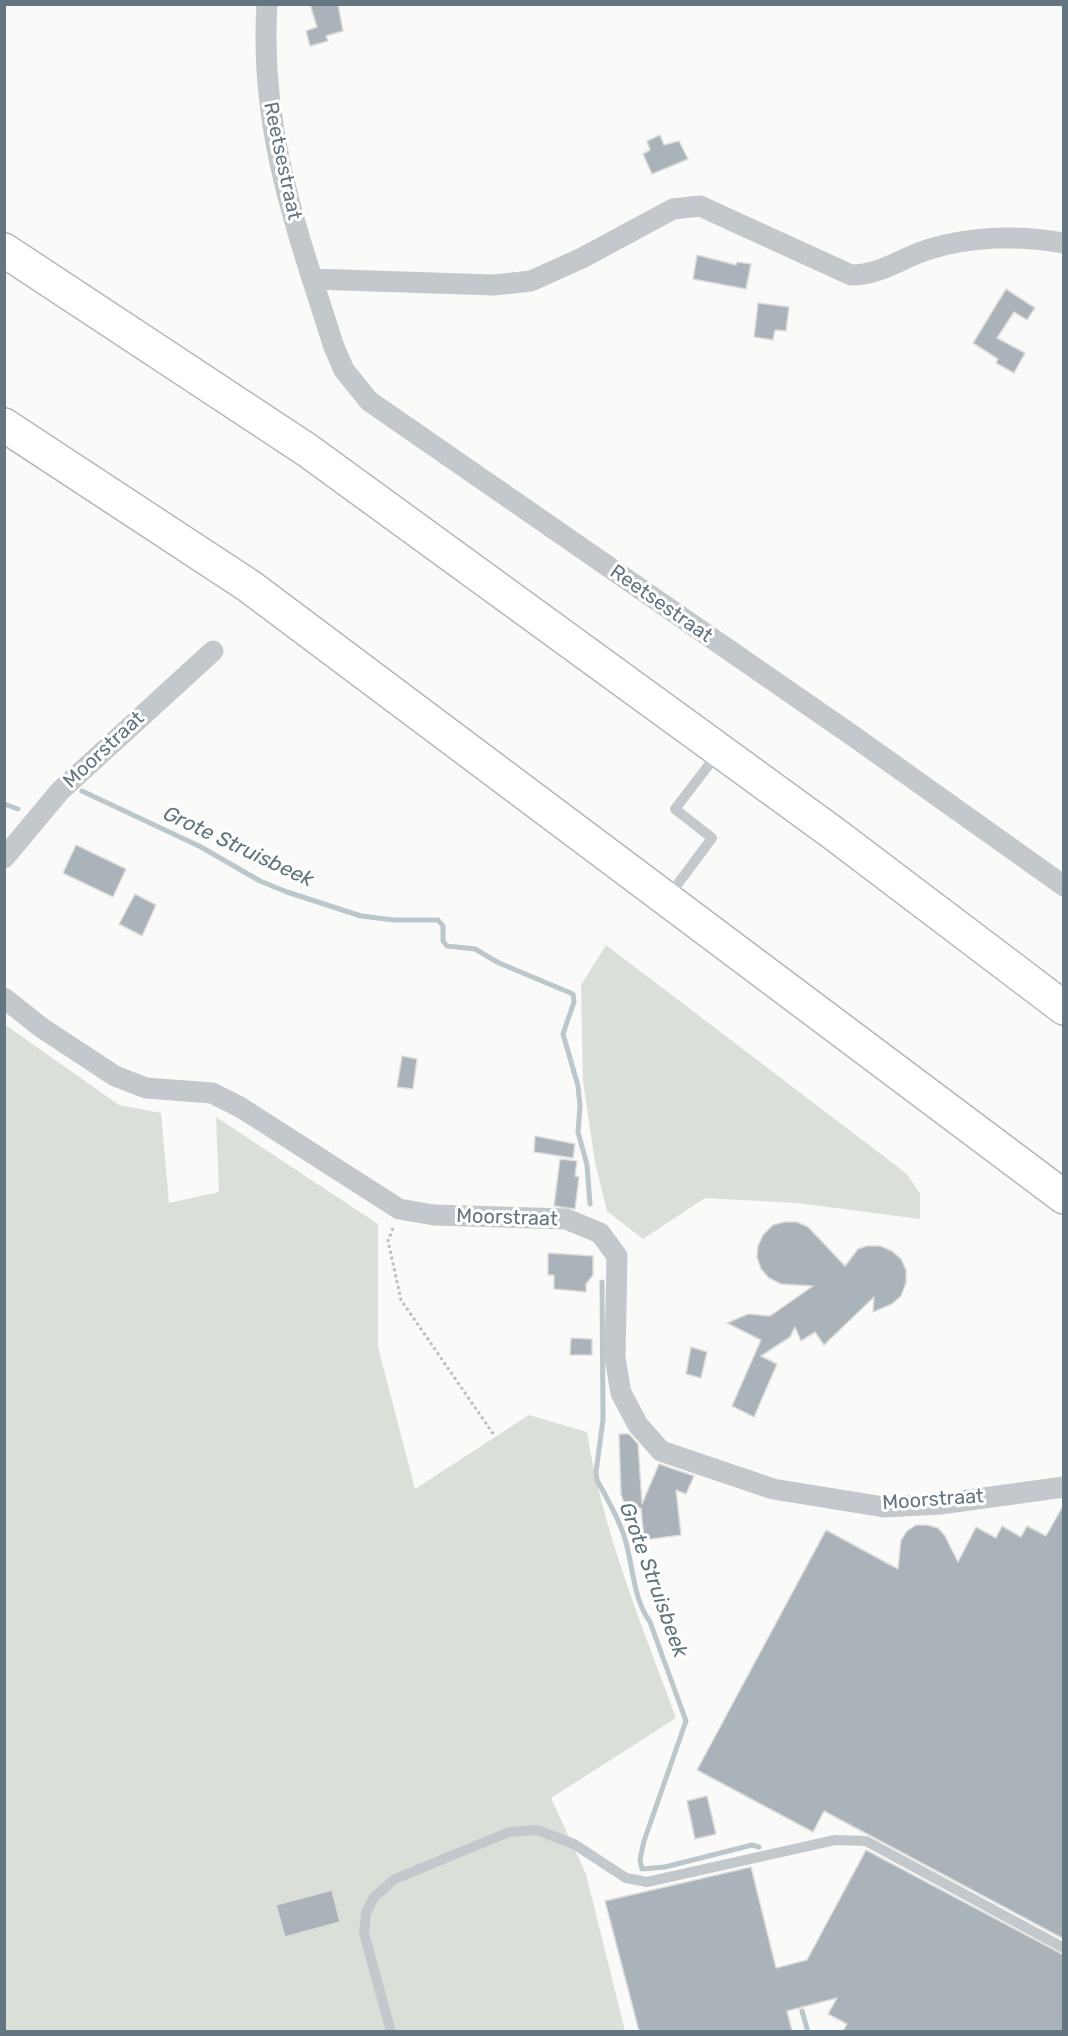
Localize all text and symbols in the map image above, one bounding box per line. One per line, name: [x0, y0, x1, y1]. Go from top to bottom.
street label: Reetsestraat: [258, 100, 306, 222]
street label: Reetsestraat: [605, 560, 717, 648]
street label: Moorstraat: [59, 707, 149, 793]
water label: Grote Struisbeek: [159, 801, 317, 893]
street label: Moorstraat: [456, 1204, 558, 1232]
street label: Moorstraat: [881, 1484, 985, 1516]
water label: Grote Struisbeek: [613, 1499, 693, 1661]

